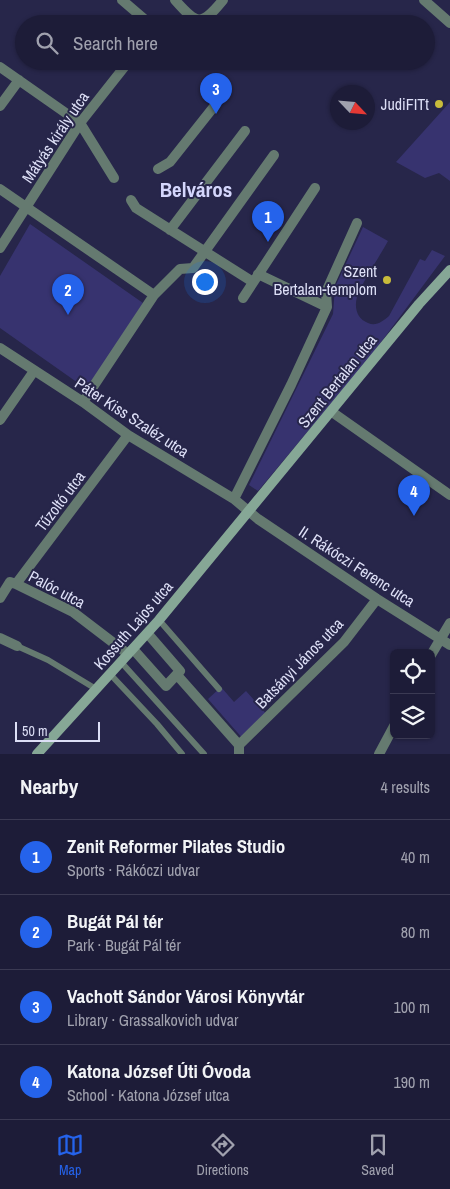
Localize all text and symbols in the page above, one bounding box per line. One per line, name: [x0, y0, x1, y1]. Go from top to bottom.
search box: [15, 15, 435, 70]
icon: search: [33, 29, 61, 57]
text: Search here: [73, 30, 158, 56]
pin: 3: [200, 73, 232, 114]
north arrow: [330, 85, 375, 130]
street label: Mátyás király utca: [16, 86, 94, 187]
place label: JudiFITt: [381, 93, 429, 115]
marker: JudiFITt: [433, 98, 445, 110]
district label: Belváros: [160, 175, 232, 204]
pin: 1: [252, 201, 284, 242]
place label: Szent Bertalan-templom: [273, 260, 377, 300]
your location: [192, 269, 218, 295]
pin: 2: [52, 274, 84, 315]
marker: Szent Bertalan-templom: [381, 274, 393, 286]
street label: Szent Bertalan utca: [292, 329, 382, 432]
street label: Páter Kiss Szaléz utca: [71, 372, 194, 463]
street label: Tűzoltó utca: [30, 466, 90, 536]
pin: 4: [398, 475, 430, 516]
street label: II. Rákóczi Ferenc utca: [295, 520, 420, 612]
street label: Palóc utca: [25, 565, 90, 613]
street label: Kossuth Lajos utca: [88, 575, 178, 674]
street label: Batsányi János utca: [250, 612, 348, 713]
map controls: [390, 649, 435, 739]
button: locate: [390, 649, 435, 694]
button: layers: [390, 694, 435, 739]
scale bar: [15, 719, 100, 742]
text: 50 m: [22, 722, 48, 740]
text: Nearby: [20, 772, 78, 801]
text: 4 results: [380, 776, 430, 798]
text: Zenit Reformer Pilates Studio: [67, 833, 285, 859]
text: 1: [32, 846, 40, 868]
text: 40 m: [401, 846, 430, 868]
text: Sports · Rákóczi udvar: [67, 859, 200, 881]
text: Bugát Pál tér: [67, 908, 163, 934]
text: 2: [32, 921, 40, 943]
text: 80 m: [401, 921, 430, 943]
text: Park · Bugát Pál tér: [67, 934, 181, 956]
text: Vachott Sándor Városi Könyvtár: [67, 983, 304, 1009]
text: 3: [32, 996, 40, 1018]
text: 100 m: [394, 996, 430, 1018]
text: Library · Grassalkovich udvar: [67, 1009, 238, 1031]
text: Katona József Úti Óvoda: [67, 1058, 251, 1084]
text: 4: [32, 1071, 40, 1093]
text: 190 m: [394, 1071, 430, 1093]
text: School · Katona József utca: [67, 1084, 230, 1106]
tab: Map: [56, 1131, 84, 1179]
tab: Directions: [197, 1131, 249, 1179]
tab: Saved: [361, 1131, 394, 1179]

